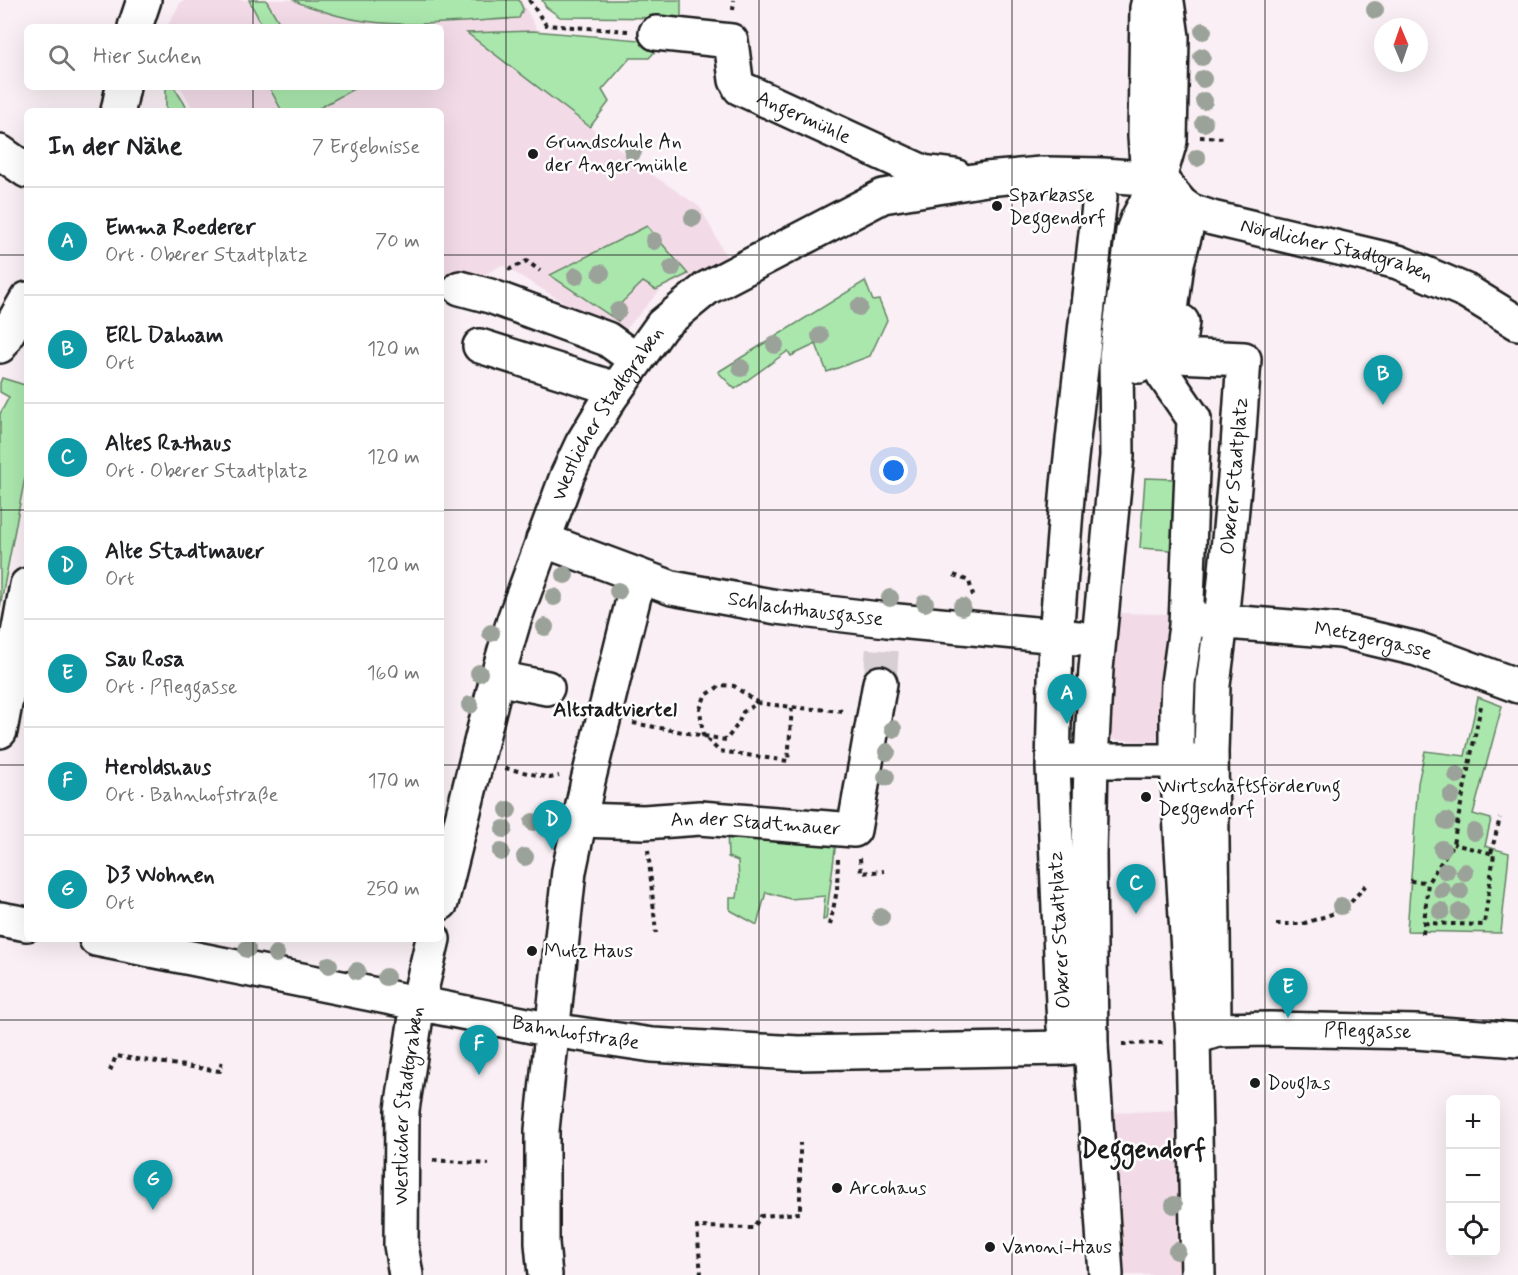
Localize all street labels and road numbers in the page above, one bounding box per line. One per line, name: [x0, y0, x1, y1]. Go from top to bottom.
street label: Angermühle: [752, 84, 856, 151]
street label: Nördlicher Stadtgraben: [1238, 212, 1438, 289]
street label: Westlicher Stadtgraben: [545, 321, 670, 505]
street label: Oberer Stadtplatz: [1215, 396, 1255, 556]
street label: Schlachthausgasse: [726, 585, 885, 633]
street label: Metzgergasse: [1313, 615, 1436, 667]
street label: An der Stadtmauer: [669, 804, 842, 842]
street label: Oberer Stadtplatz: [1042, 850, 1078, 1010]
street label: Westlicher Stadtgraben: [388, 1005, 431, 1205]
street label: Bahnhofstraße: [510, 1009, 642, 1056]
street label: Pfleggasse: [1324, 1017, 1412, 1047]

